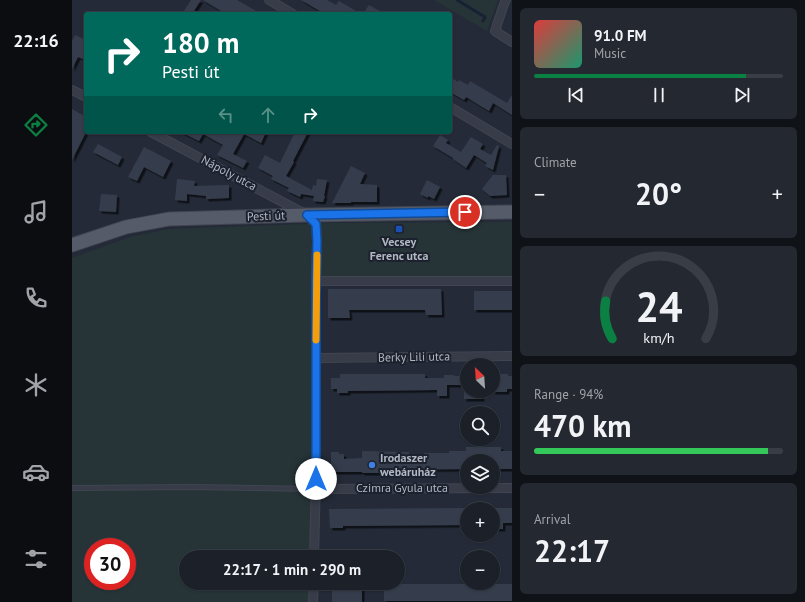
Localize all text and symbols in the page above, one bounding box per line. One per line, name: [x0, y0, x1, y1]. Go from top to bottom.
text: 180 m: [162, 24, 239, 61]
text: 91.0 FM: [594, 26, 647, 45]
icon: right: [96, 28, 148, 80]
text: 22:16: [13, 29, 59, 52]
text: Music: [594, 45, 626, 62]
text: Pesti út: [162, 60, 220, 83]
icon: previous: [565, 84, 587, 106]
icon: pause: [648, 84, 670, 106]
icon: next: [731, 84, 753, 106]
icon: left: [215, 104, 237, 126]
icon: ahead: [257, 104, 279, 126]
icon: right: [299, 104, 321, 126]
icon: directions: [22, 111, 50, 139]
street label: Nápoly utca: [199, 152, 260, 193]
text: Climate: [534, 154, 577, 171]
text: 20°: [635, 174, 682, 213]
text: −: [534, 180, 545, 208]
text: +: [772, 180, 783, 208]
pin: [448, 195, 482, 229]
icon: music: [22, 198, 50, 226]
icon: arrive: [454, 201, 476, 223]
street label: Pesti út: [247, 207, 285, 224]
marker: Vecsey Ferenc utca: [394, 224, 404, 234]
place label: Vecsey Ferenc utca: [370, 234, 428, 263]
text: 24: [635, 280, 682, 333]
icon: phone: [22, 284, 50, 312]
text: km/h: [643, 328, 674, 347]
street label: Berky Lili utca: [378, 348, 450, 365]
north arrow: [460, 358, 500, 398]
map controls: [460, 358, 500, 590]
icon: climate: [22, 371, 50, 399]
text: Range · 94%: [534, 386, 603, 403]
button: search: [460, 406, 500, 446]
text: 470 km: [534, 406, 632, 445]
place label: Irodaszer webáruház: [379, 450, 436, 479]
button: layers: [460, 454, 500, 494]
icon: car: [22, 458, 50, 486]
position arrow: [295, 458, 337, 500]
marker: Irodaszer webáruház: [367, 460, 377, 470]
street label: Czimra Gyula utca: [356, 480, 448, 495]
button: +: [460, 502, 500, 542]
text: Arrival: [534, 511, 570, 528]
text: 22:17: [534, 531, 610, 570]
speed limit sign: 30: [84, 538, 136, 590]
icon: filters: [22, 545, 50, 573]
button: −: [460, 550, 500, 590]
text: 22:17 · 1 min · 290 m: [223, 560, 361, 579]

